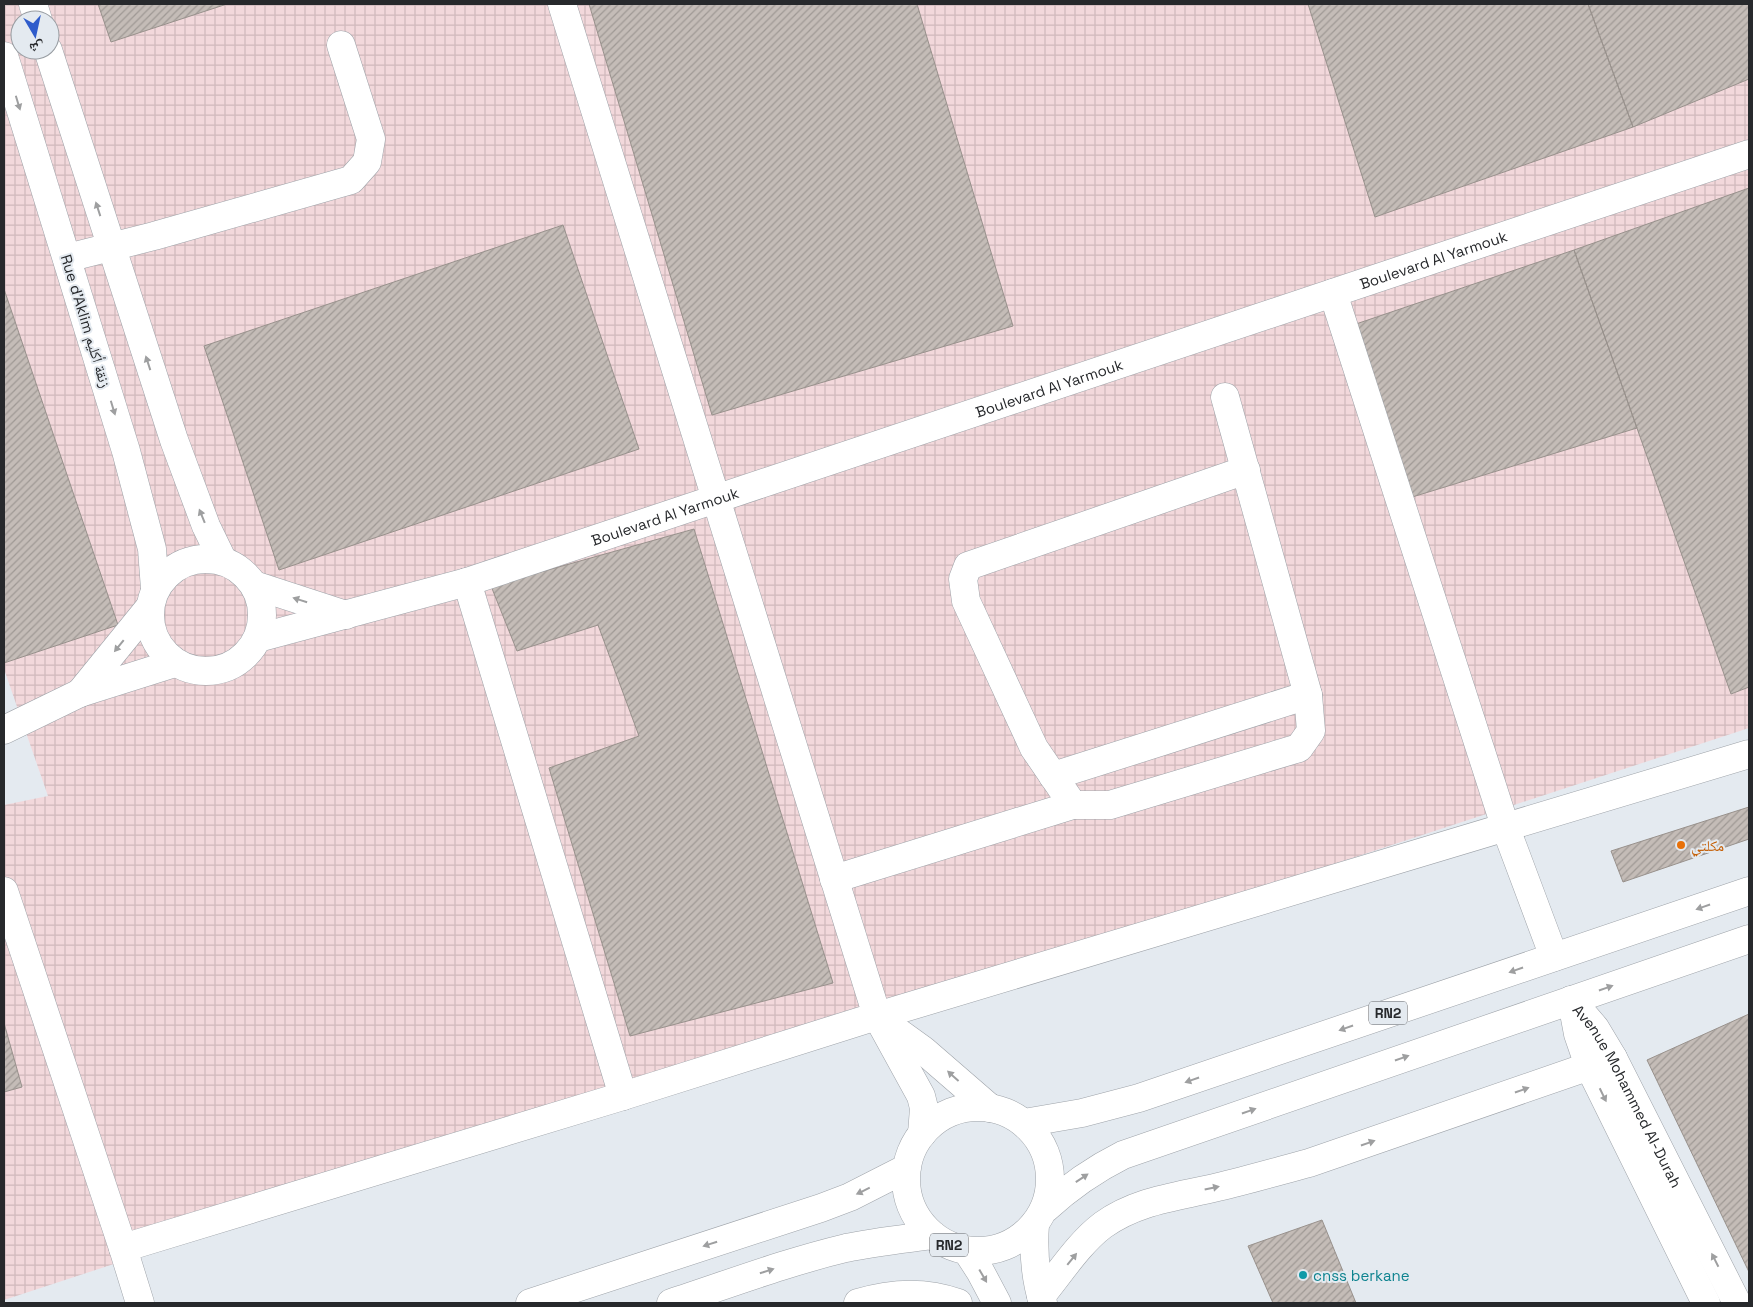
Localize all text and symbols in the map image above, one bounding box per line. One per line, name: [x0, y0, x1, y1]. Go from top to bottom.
north arrow: [10, 10, 60, 60]
text: ش: [28, 38, 46, 58]
one-way arrow: [15, 95, 23, 110]
one-way arrow: [94, 201, 101, 216]
street label: Boulevard Al Yarmouk: [1357, 226, 1509, 293]
street label: Rue d’Aklim زنقة أكليم: [56, 252, 115, 390]
street label: Boulevard Al Yarmouk: [973, 354, 1125, 421]
one-way arrow: [144, 355, 152, 370]
one-way arrow: [109, 401, 117, 416]
street label: Boulevard Al Yarmouk: [589, 482, 741, 549]
one-way arrow: [198, 509, 206, 524]
one-way arrow: [292, 596, 307, 604]
one-way arrow: [113, 639, 124, 652]
place label: مكلتي: [1691, 836, 1724, 857]
marker: مكلتي: [1675, 839, 1687, 851]
one-way arrow: [1695, 903, 1710, 911]
one-way arrow: [1508, 966, 1523, 974]
one-way arrow: [1598, 984, 1613, 991]
street label: Avenue Mohammed Al-Durah: [1569, 1000, 1686, 1191]
road number: RN2: [1369, 1001, 1407, 1024]
one-way arrow: [1338, 1025, 1353, 1032]
one-way arrow: [1395, 1054, 1410, 1061]
one-way arrow: [947, 1070, 959, 1082]
one-way arrow: [1184, 1077, 1199, 1084]
one-way arrow: [1515, 1085, 1530, 1093]
one-way arrow: [1599, 1088, 1608, 1103]
one-way arrow: [1241, 1107, 1256, 1114]
one-way arrow: [1361, 1139, 1376, 1146]
one-way arrow: [1076, 1173, 1089, 1183]
one-way arrow: [1205, 1184, 1220, 1192]
one-way arrow: [856, 1187, 871, 1195]
road number: RN2: [930, 1234, 968, 1256]
one-way arrow: [702, 1240, 717, 1248]
one-way arrow: [1066, 1252, 1077, 1265]
one-way arrow: [1711, 1253, 1719, 1267]
place label: cnss berkane: [1313, 1266, 1410, 1285]
one-way arrow: [760, 1267, 775, 1275]
one-way arrow: [979, 1269, 987, 1284]
marker: cnss berkane: [1297, 1269, 1309, 1281]

